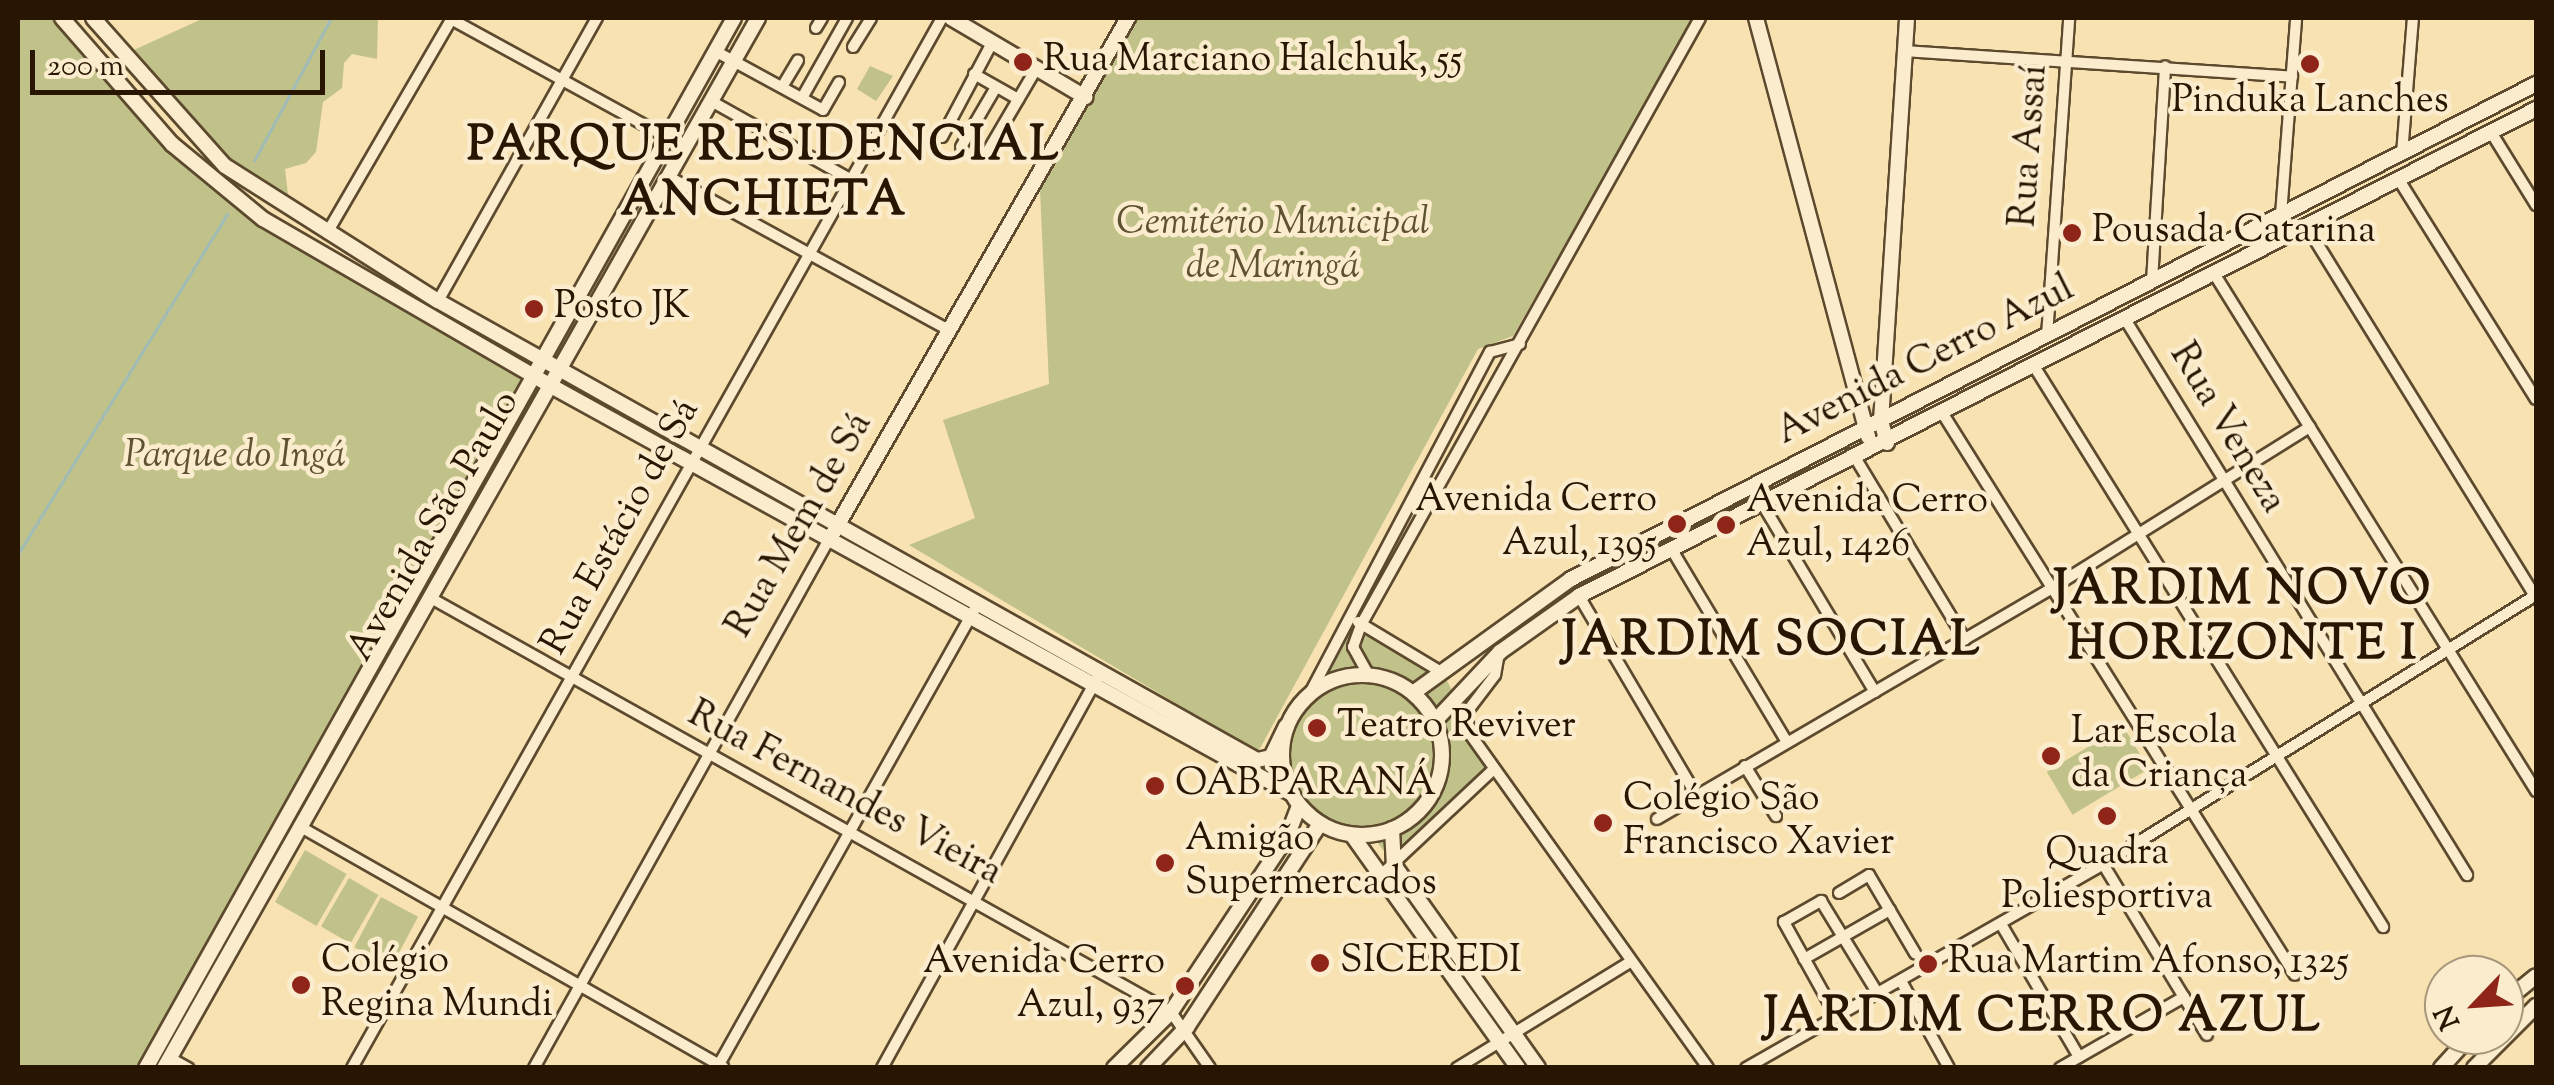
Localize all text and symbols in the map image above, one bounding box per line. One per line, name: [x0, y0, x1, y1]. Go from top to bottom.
scale bar: [35, 30, 330, 92]
place label: Rua Marciano Halchuk, 55: [1043, 39, 1463, 85]
text: 200 m: [47, 46, 124, 89]
marker: Rua Marciano Halchuk, 55: [1012, 51, 1034, 73]
marker: Pinduka Lanches: [2299, 53, 2321, 75]
street label: Rua Assaí: [2003, 63, 2059, 229]
place label: Pinduka Lanches: [2171, 80, 2449, 126]
district label: PARQUE RESIDENCIAL ANCHIETA: [467, 118, 1061, 231]
park label: Cemitério Municipal de Maringá: [1116, 202, 1430, 292]
place label: Pousada Catarina: [2092, 210, 2376, 256]
marker: Pousada Catarina: [2061, 222, 2083, 244]
street label: Avenida Cerro Azul: [1770, 267, 2082, 457]
place label: Posto JK: [554, 286, 690, 332]
marker: Posto JK: [523, 298, 545, 320]
street label: Rua Veneza: [2158, 336, 2294, 522]
street label: Avenida São Paulo: [339, 384, 531, 670]
street label: Rua Estácio de Sá: [533, 392, 711, 664]
street label: Rua Mem de Sá: [718, 405, 884, 647]
park label: Parque do Ingá: [124, 435, 346, 481]
place label: Avenida Cerro Azul, 1395: [1415, 479, 1657, 568]
place label: Avenida Cerro Azul, 1426: [1746, 480, 1988, 570]
marker: Avenida Cerro Azul, 1395: [1666, 513, 1688, 535]
marker: Avenida Cerro Azul, 1426: [1715, 514, 1737, 536]
district label: JARDIM NOVO HORIZONTE I: [2053, 562, 2433, 675]
district label: JARDIM SOCIAL: [1562, 614, 1982, 672]
street label: Rua Fernandes Vieira: [679, 693, 1009, 897]
place label: Teatro Reviver: [1337, 705, 1576, 751]
place label: Lar Escola da Criança: [2071, 711, 2248, 801]
marker: Teatro Reviver: [1306, 717, 1328, 739]
marker: Lar Escola da Criança: [2040, 745, 2062, 767]
place label: OAB PARANÁ: [1175, 763, 1436, 809]
marker: OAB PARANÁ: [1144, 775, 1166, 797]
place label: Colégio São Francisco Xavier: [1623, 778, 1894, 868]
marker: Quadra Poliesportiva: [2096, 805, 2118, 827]
marker: Colégio São Francisco Xavier: [1592, 812, 1614, 834]
place label: Amigão Supermercados: [1185, 818, 1437, 908]
place label: Quadra Poliesportiva: [2001, 832, 2213, 922]
marker: Amigão Supermercados: [1154, 852, 1176, 874]
place label: Colégio Regina Mundi: [321, 940, 553, 1030]
place label: SICEREDI: [1340, 940, 1522, 986]
place label: Avenida Cerro Azul, 937: [923, 941, 1165, 1030]
place label: Rua Martim Afonso, 1325: [1948, 941, 2349, 987]
marker: SICEREDI: [1309, 952, 1331, 974]
marker: Rua Martim Afonso, 1325: [1917, 953, 1939, 975]
north arrow: [2424, 955, 2524, 1055]
marker: Colégio Regina Mundi: [290, 974, 312, 996]
marker: Avenida Cerro Azul, 937: [1174, 975, 1196, 997]
district label: JARDIM CERRO AZUL: [1764, 990, 2322, 1048]
text: N: [2426, 998, 2471, 1035]

